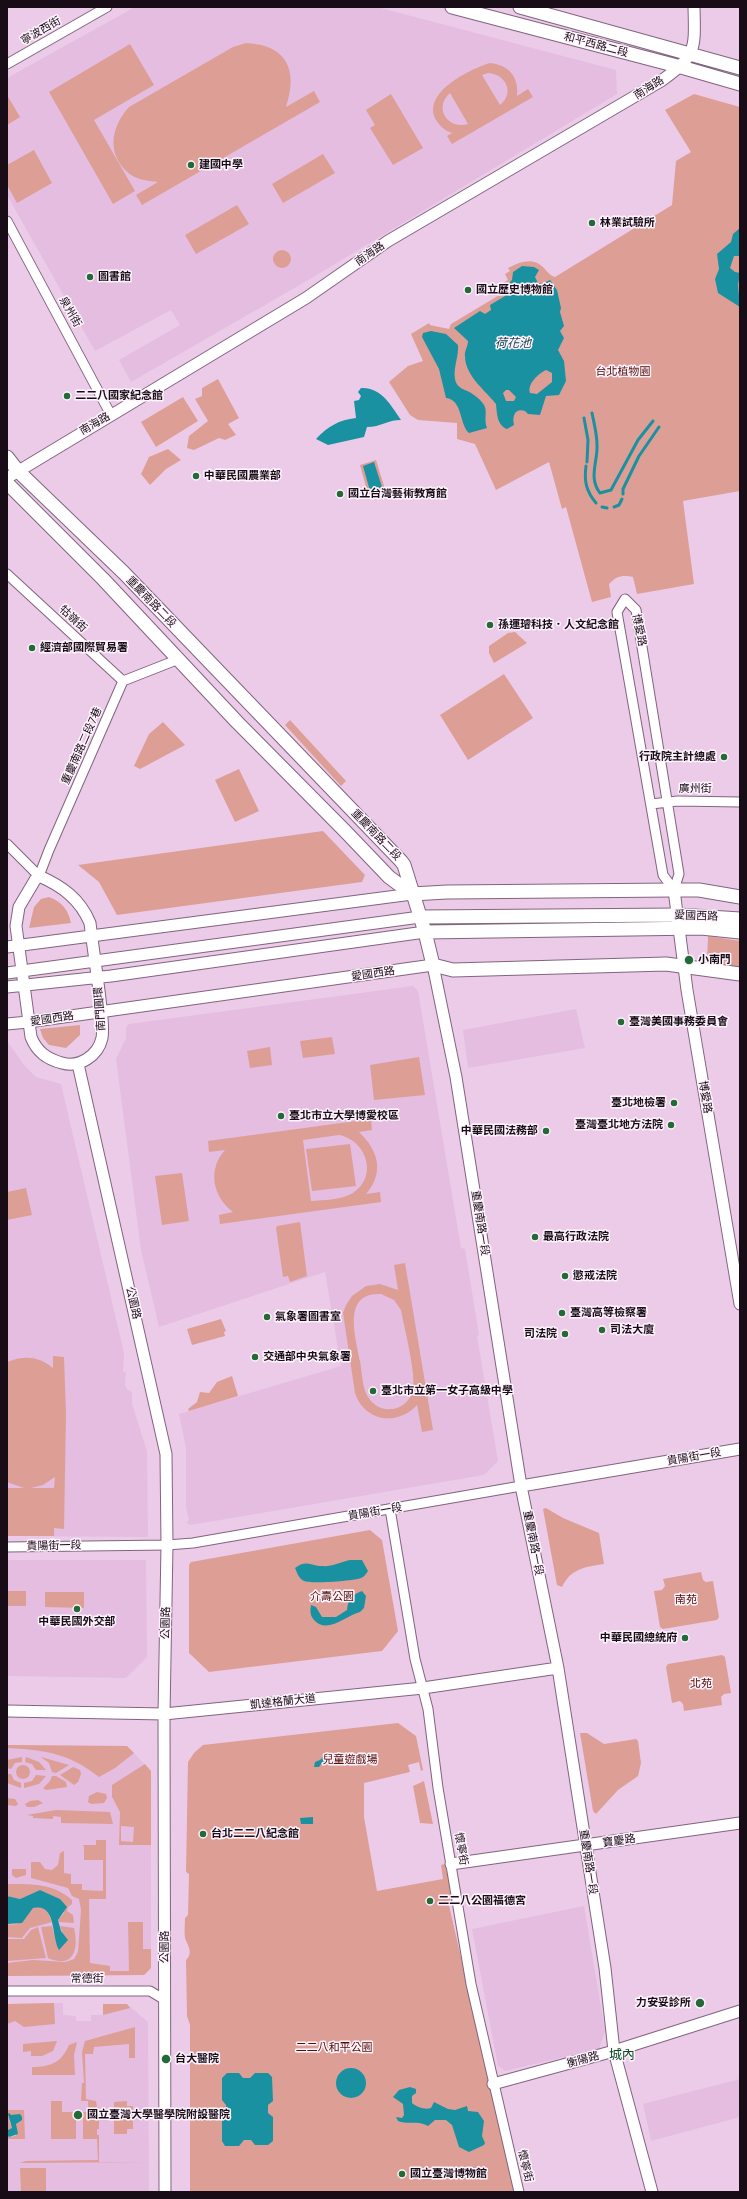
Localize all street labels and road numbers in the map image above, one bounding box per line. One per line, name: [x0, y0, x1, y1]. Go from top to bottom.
street label: 寧波西街: [19, 14, 63, 48]
street label: 和平西路二段: [562, 30, 630, 60]
street label: 南海路: [632, 74, 666, 102]
street label: 南海路: [353, 239, 387, 269]
street label: 泉州街: [56, 294, 84, 330]
street label: 南海路: [77, 410, 113, 438]
street label: 重慶南路二段: [123, 574, 179, 630]
street label: 牯嶺街: [56, 603, 90, 635]
street label: 博愛路: [629, 613, 649, 647]
street label: 重慶南路二段7巷: [59, 705, 105, 787]
street label: 廣州街: [679, 782, 711, 796]
street label: 重慶南路二段: [348, 807, 404, 863]
street label: 愛國西路: [674, 909, 718, 923]
street label: 愛國西路: [350, 964, 396, 984]
street label: 南門圓環: [92, 987, 108, 1031]
street label: 愛國西路: [29, 1009, 75, 1029]
street label: 博愛路: [696, 1080, 714, 1114]
street label: 重慶南路一段: [468, 1189, 492, 1257]
street label: 公園路: [123, 1285, 143, 1321]
street label: 貴陽街一段: [666, 1446, 722, 1468]
street label: 貴陽街一段: [347, 1501, 403, 1523]
street label: 重慶南路一段: [520, 1509, 546, 1577]
street label: 貴陽街一段: [26, 1539, 82, 1553]
street label: 公園路: [159, 1606, 173, 1640]
street label: 凱達格蘭大道: [249, 1692, 317, 1712]
street label: 重慶南路一段: [576, 1828, 600, 1896]
street label: 懷寧街: [452, 1832, 470, 1866]
street label: 寶慶路: [602, 1832, 636, 1850]
street label: 公園路: [158, 1931, 172, 1963]
street label: 常德街: [71, 1972, 103, 1986]
street label: 衡陽路: [565, 2049, 601, 2071]
street label: 懷寧街: [515, 2148, 535, 2184]

